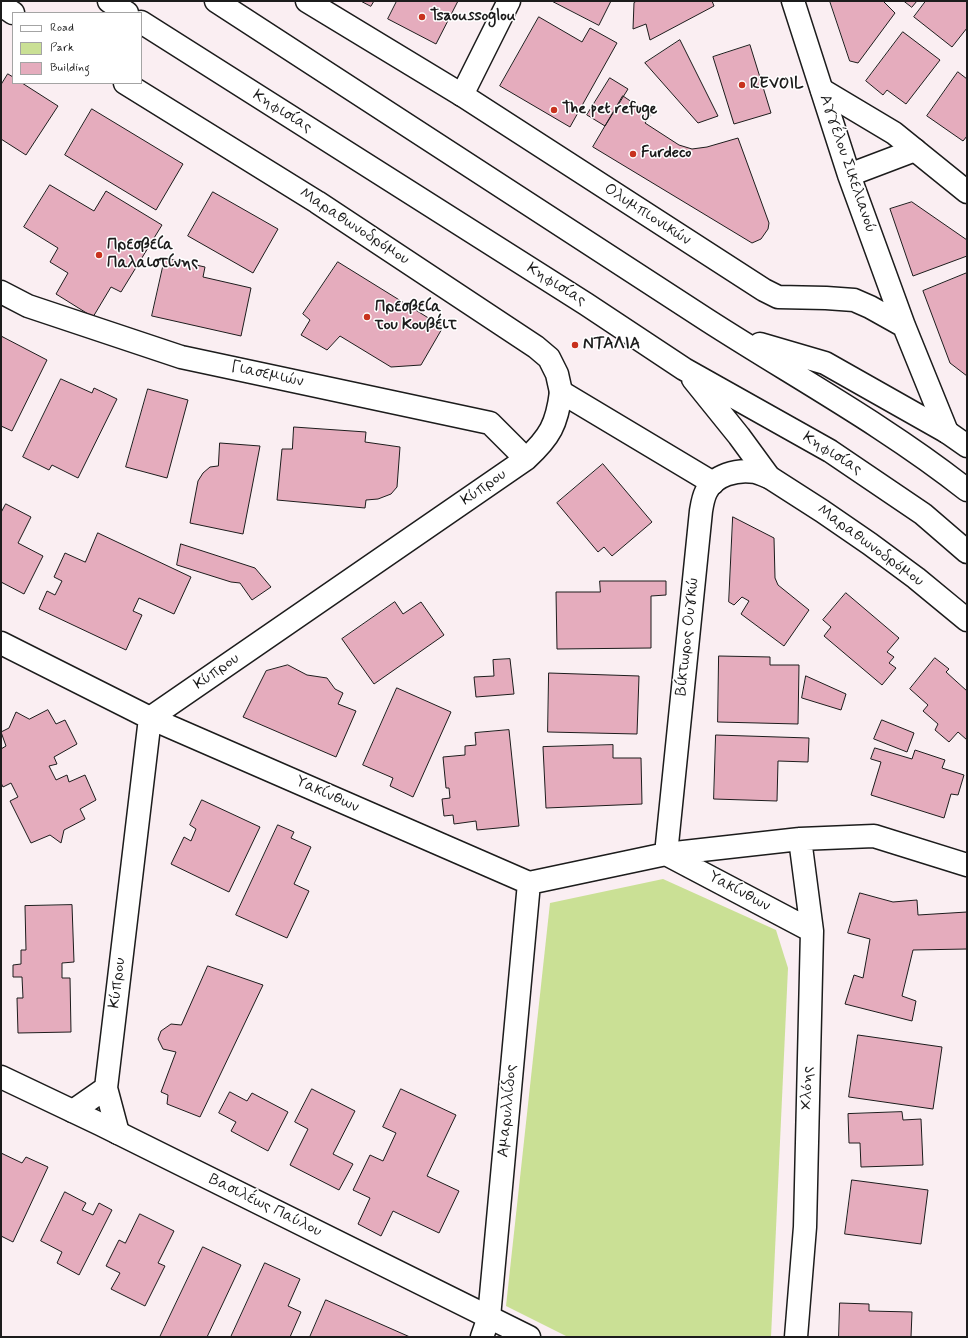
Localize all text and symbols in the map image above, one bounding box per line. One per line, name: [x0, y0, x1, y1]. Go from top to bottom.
place label: Tsaoussoglou: [430, 7, 516, 27]
legend: [12, 12, 142, 84]
marker: Tsaoussoglou: [417, 12, 427, 22]
text: Road: [50, 20, 74, 36]
text: Park: [50, 40, 74, 56]
text: Building: [50, 60, 90, 76]
place label: REVOIL: [750, 75, 804, 95]
marker: REVOIL: [737, 80, 747, 90]
street label: Κηφισίας: [249, 86, 315, 138]
street label: Αγγέλου Σικελιανού: [814, 92, 880, 236]
place label: The pet refuge: [562, 100, 657, 120]
marker: The pet refuge: [549, 105, 559, 115]
place label: Furdeco: [641, 144, 691, 164]
marker: Furdeco: [628, 149, 638, 159]
street label: Ολυμπιονικών: [600, 180, 694, 250]
street label: Μαραθωνοδρόμου: [295, 184, 413, 270]
place label: Πρεσβεία Παλαιστίνης: [107, 236, 198, 274]
marker: Πρεσβεία Παλαιστίνης: [94, 250, 104, 260]
street label: Κηφισίας: [523, 259, 589, 311]
place label: Πρεσβεία του Κουβέιτ: [375, 298, 457, 336]
marker: Πρεσβεία του Κουβέιτ: [362, 312, 372, 322]
place label: ΝΤΑΛΙΑ: [583, 335, 640, 355]
marker: ΝΤΑΛΙΑ: [570, 340, 580, 350]
street label: Γιασεμιών: [229, 358, 305, 392]
street label: Κηφισίας: [799, 428, 865, 480]
street label: Κύπρου: [458, 465, 510, 511]
street label: Μαραθωνοδρόμου: [813, 501, 927, 591]
street label: Βίκτωρος Ουγκώ: [672, 577, 704, 697]
street label: Κύπρου: [191, 649, 243, 695]
street label: Υακίνθων: [292, 773, 362, 817]
street label: Υακίνθων: [705, 868, 773, 916]
street label: Κύπρου: [105, 956, 131, 1010]
street label: Αμαρυλλίδος: [494, 1064, 522, 1158]
street label: Χλόης: [798, 1066, 818, 1110]
street label: Βασιλέως Παύλου: [205, 1170, 325, 1242]

